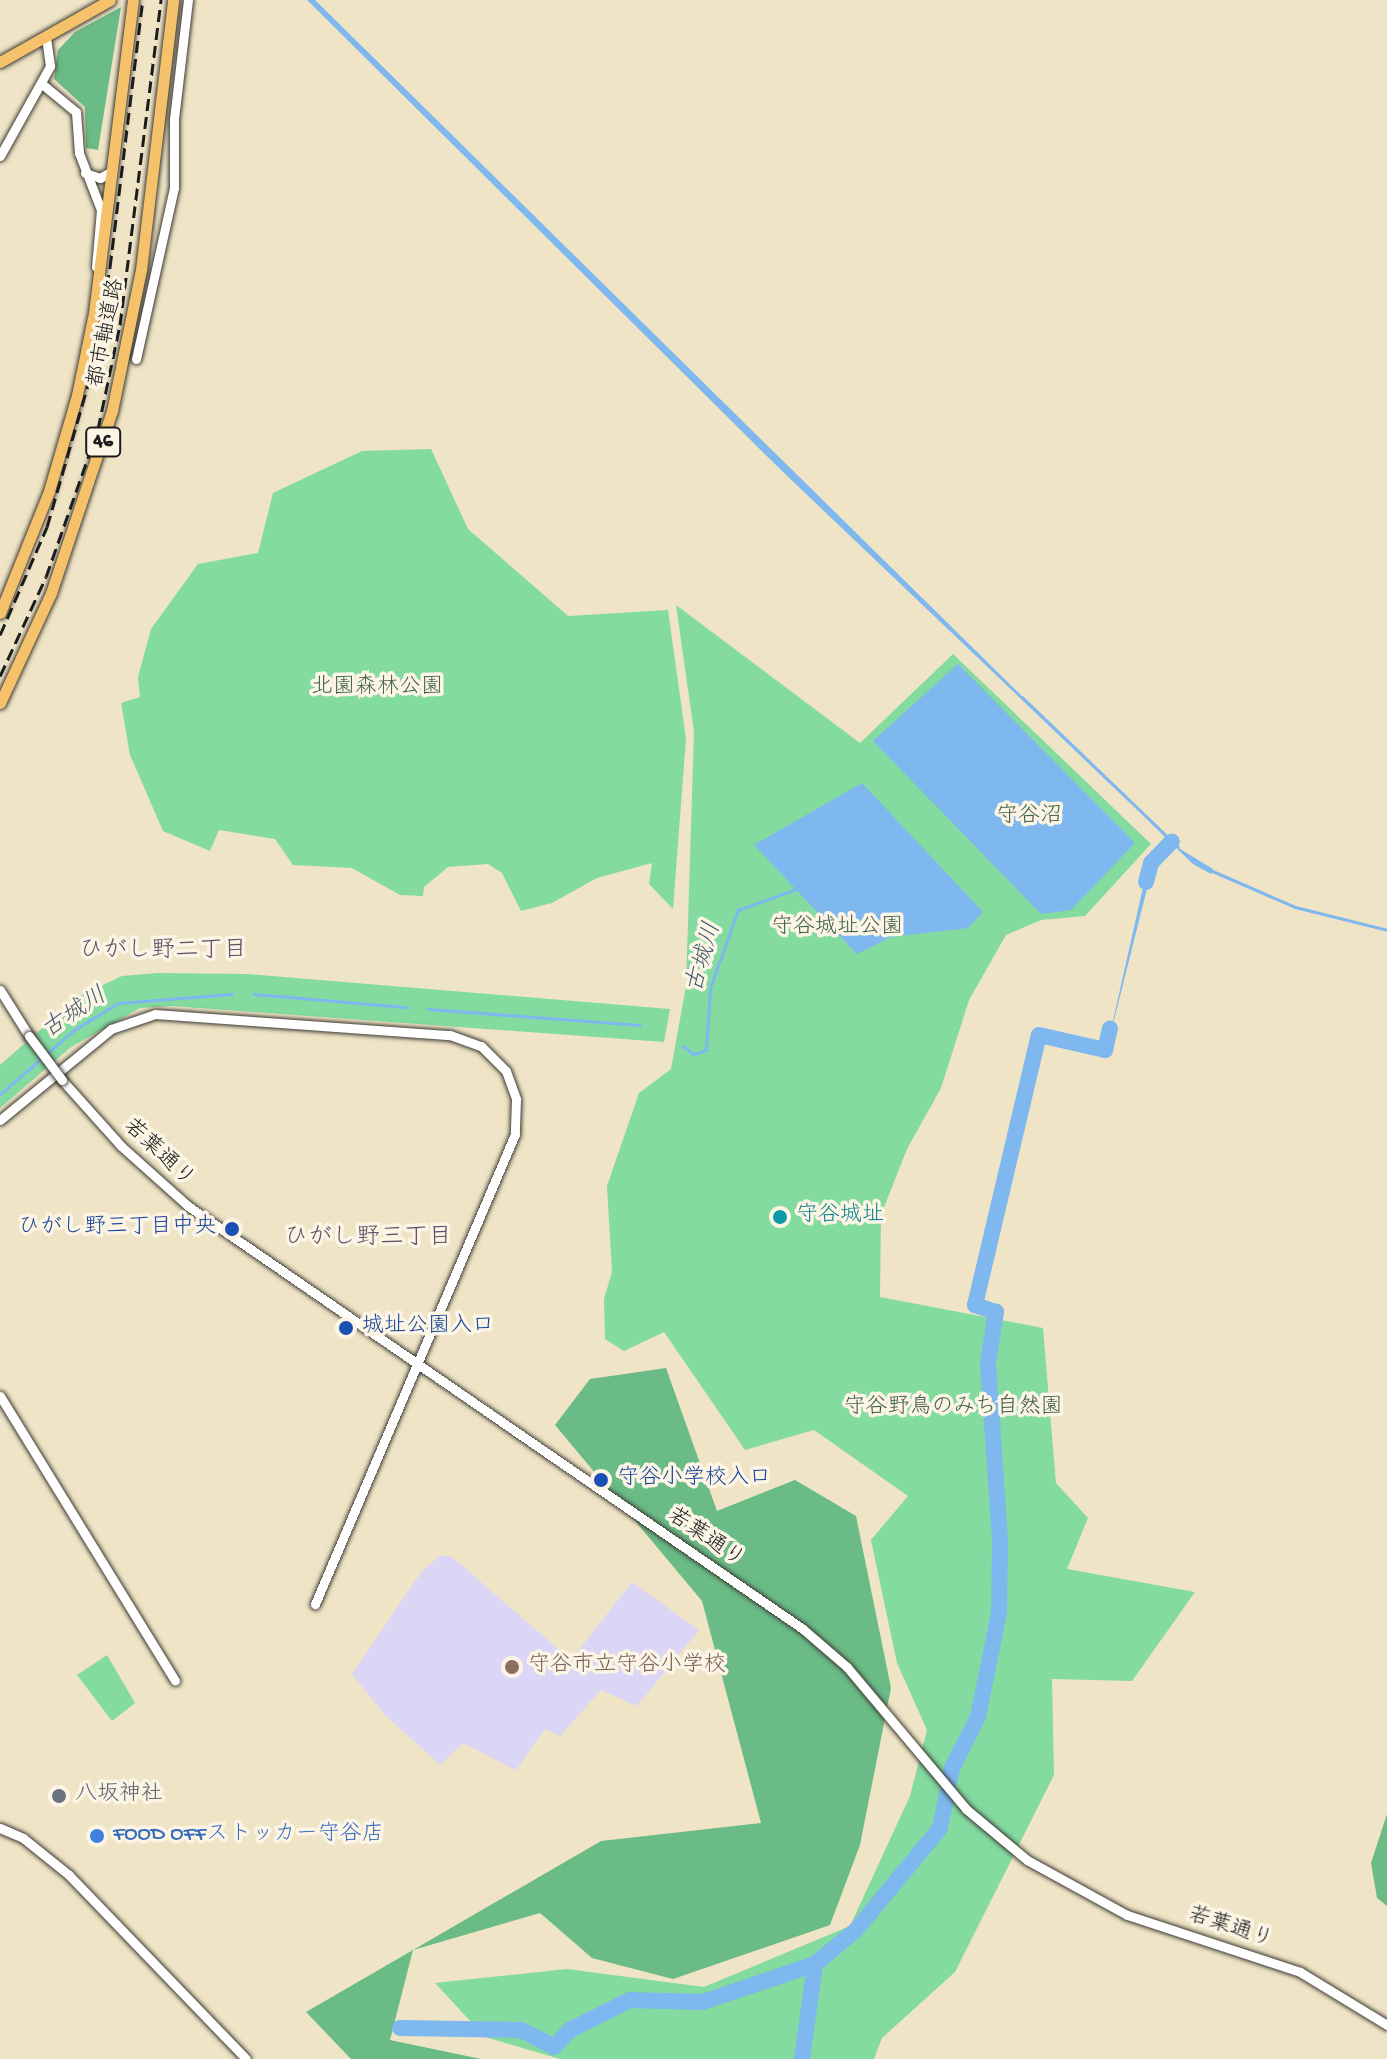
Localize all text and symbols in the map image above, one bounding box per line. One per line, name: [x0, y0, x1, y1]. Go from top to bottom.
street label: 都市軸道路: [85, 276, 131, 390]
road number: 46: [85, 426, 121, 458]
park label: 北園森林公園: [311, 676, 443, 702]
park label: 守谷沼: [996, 805, 1062, 831]
park label: 守谷城址公園: [771, 916, 903, 942]
water label: 古城川: [681, 919, 729, 997]
district label: ひがし野二丁目: [79, 938, 247, 966]
water label: 古城川: [37, 982, 113, 1046]
street label: 若葉通り: [117, 1114, 199, 1194]
place label: 守谷城址: [796, 1204, 884, 1230]
marker: 守谷城址: [771, 1208, 789, 1226]
place label: ひがし野三丁目中央: [18, 1216, 216, 1242]
marker: ひがし野三丁目中央: [223, 1220, 241, 1238]
district label: ひがし野三丁目: [284, 1225, 452, 1253]
place label: 城址公園入口: [362, 1315, 494, 1341]
marker: 城址公園入口: [337, 1319, 355, 1337]
park label: 守谷野鳥のみち自然園: [843, 1396, 1063, 1422]
place label: 守谷小学校入口: [617, 1467, 771, 1493]
marker: 守谷小学校入口: [592, 1471, 610, 1489]
street label: 若葉通り: [661, 1503, 749, 1575]
place label: 守谷市立守谷小学校: [528, 1654, 726, 1680]
marker: 守谷市立守谷小学校: [503, 1658, 521, 1676]
place label: 八坂神社: [75, 1783, 163, 1809]
marker: 八坂神社: [50, 1787, 68, 1805]
place label: FOOD OFFストッカー守谷店: [113, 1823, 382, 1849]
marker: FOOD OFFストッカー守谷店: [88, 1827, 106, 1845]
street label: 若葉通り: [1184, 1903, 1276, 1955]

